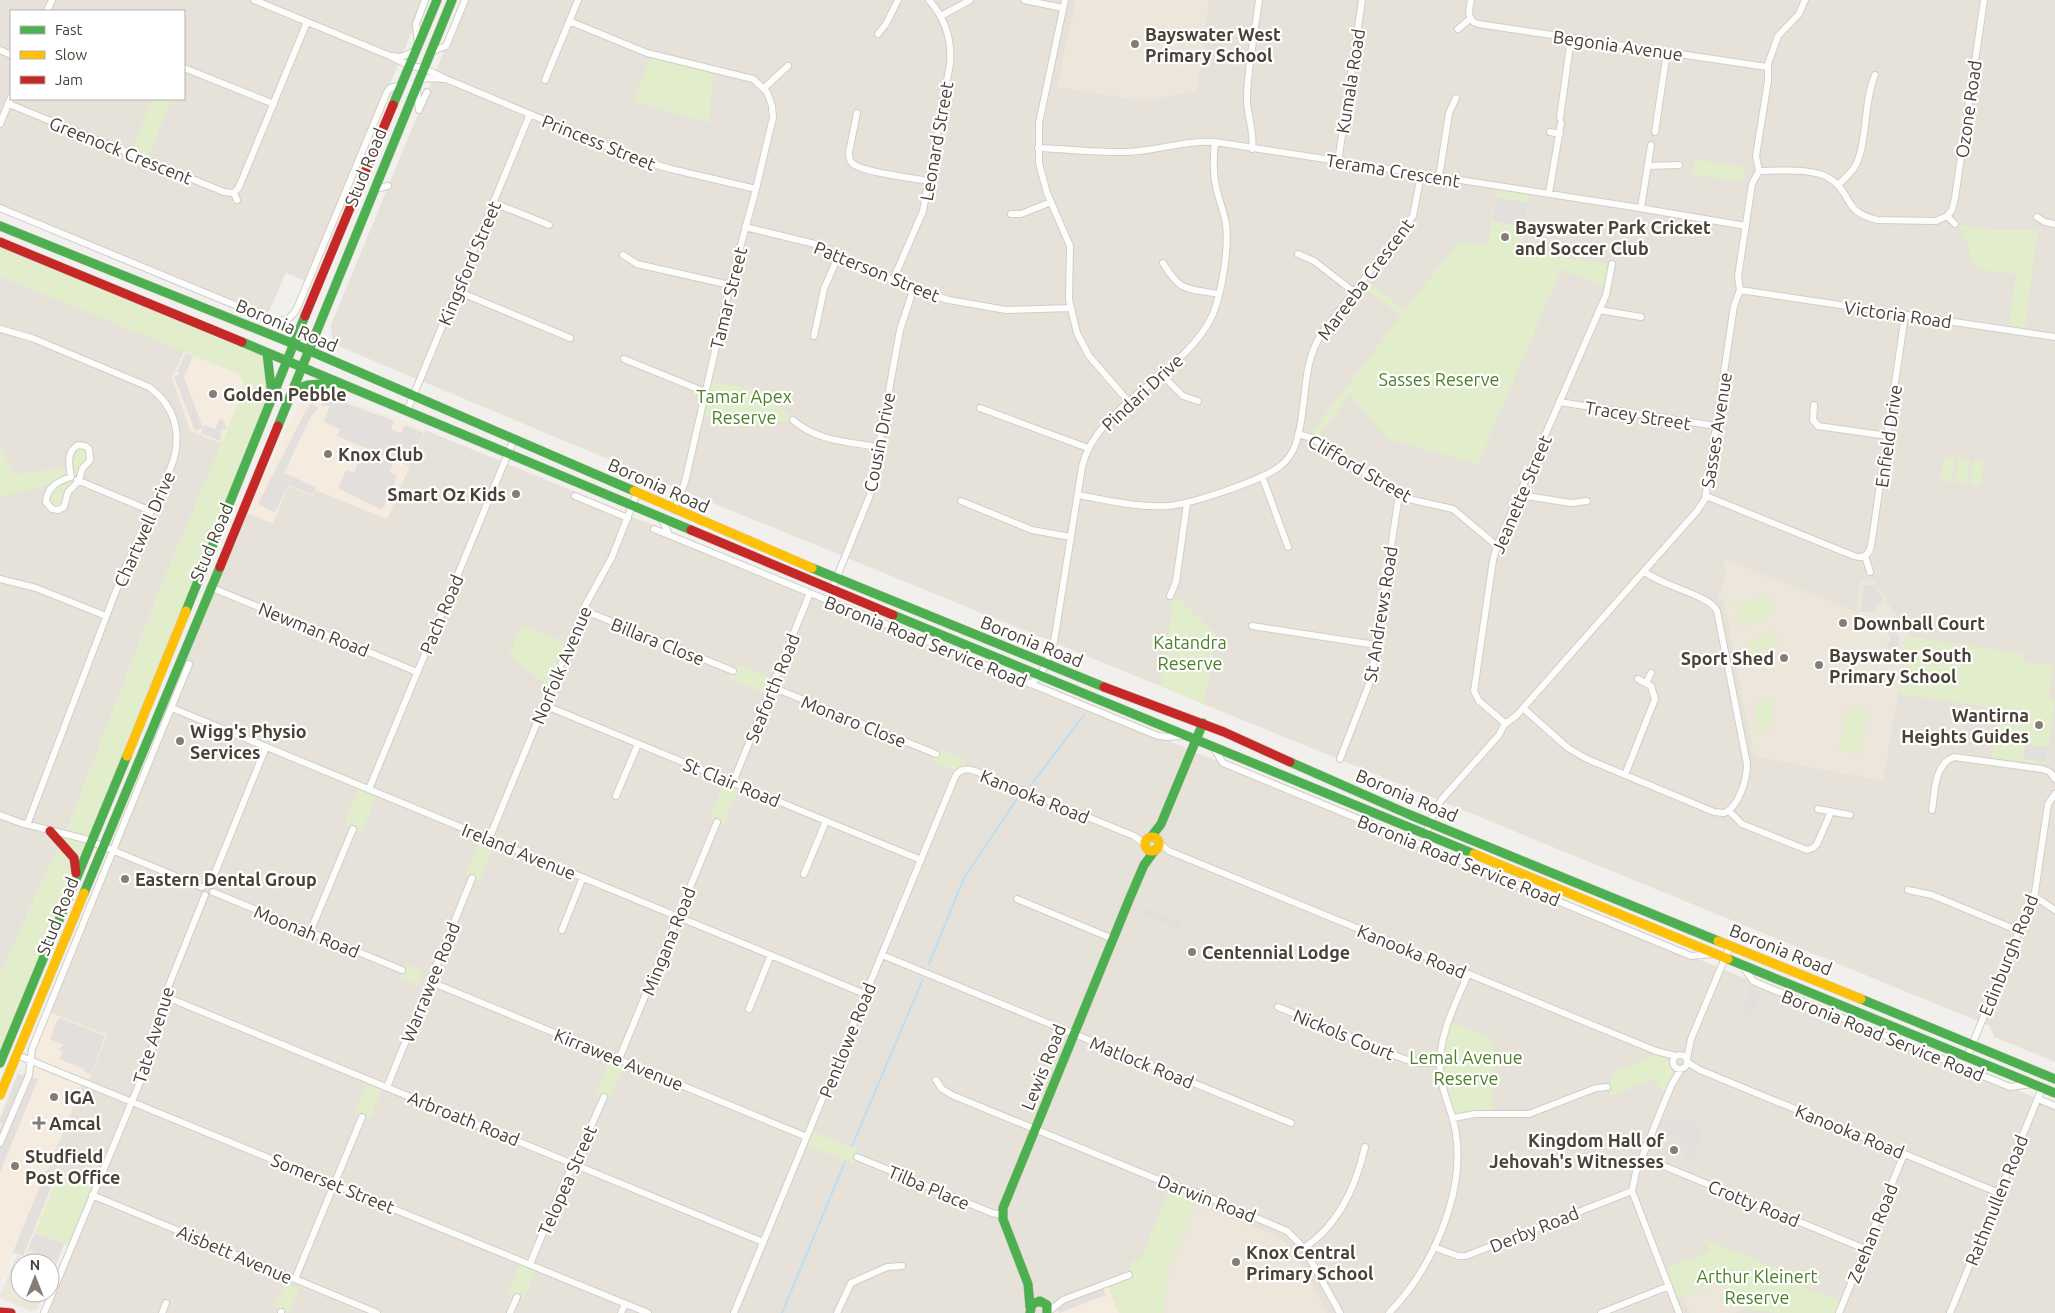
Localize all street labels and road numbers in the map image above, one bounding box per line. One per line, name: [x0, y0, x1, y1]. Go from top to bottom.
street label: Begonia Avenue: [1552, 26, 1684, 64]
street label: Kumala Road: [1332, 27, 1368, 135]
street label: Ozone Road: [1951, 59, 1985, 159]
street label: Leonard Street: [916, 80, 956, 202]
street label: Princess Street: [539, 110, 659, 174]
street label: Greenock Crescent: [47, 112, 195, 188]
street label: Stud Road: [340, 125, 390, 209]
street label: Terama Crescent: [1325, 150, 1461, 190]
street label: Kingsford Street: [434, 198, 504, 328]
street label: Mareeba Crescent: [1313, 214, 1417, 344]
street label: Patterson Street: [811, 237, 943, 305]
street label: Tamar Street: [706, 245, 750, 351]
street label: Boronia Road: [233, 295, 341, 355]
street label: Victoria Road: [1843, 297, 1953, 331]
street label: Pindari Drive: [1097, 350, 1187, 434]
street label: Sasses Avenue: [1697, 371, 1735, 489]
street label: Enfield Drive: [1871, 383, 1905, 489]
street label: Cousin Drive: [860, 391, 898, 493]
street label: Tracey Street: [1584, 397, 1692, 433]
street label: Clifford Street: [1305, 430, 1415, 506]
street label: Jeanette Street: [1487, 432, 1555, 556]
street label: Boronia Road: [605, 454, 713, 516]
street label: Chartwell Drive: [110, 468, 178, 590]
street label: Stud Road: [186, 500, 236, 584]
street label: St Andrews Road: [1359, 545, 1401, 683]
street label: Pach Road: [415, 571, 467, 657]
street label: Boronia Road Service Road: [822, 591, 1030, 691]
street label: Newman Road: [256, 598, 372, 660]
street label: Norfolk Avenue: [527, 603, 595, 727]
street label: Boronia Road: [978, 611, 1086, 671]
street label: Billara Close: [608, 613, 708, 669]
street label: Seaforth Road: [741, 631, 803, 745]
street label: Monaro Close: [799, 691, 909, 751]
street label: St Clair Road: [681, 754, 783, 810]
street label: Kanooka Road: [978, 765, 1092, 827]
street label: Boronia Road: [1353, 765, 1461, 825]
street label: Boronia Road Service Road: [1355, 810, 1563, 910]
street label: Ireland Avenue: [459, 819, 579, 883]
street label: Stud Road: [32, 874, 82, 958]
street label: Mingana Road: [637, 884, 699, 998]
street label: Edinburgh Road: [1975, 891, 2041, 1019]
street label: Moonah Road: [251, 901, 363, 961]
street label: Warrawee Road: [397, 919, 463, 1045]
street label: Boronia Road: [1727, 919, 1835, 979]
street label: Kanooka Road: [1355, 920, 1469, 982]
street label: Pentlowe Road: [815, 980, 879, 1100]
street label: Tate Avenue: [129, 984, 177, 1086]
street label: Boronia Road Service Road: [1779, 985, 1987, 1085]
street label: Nickols Court: [1291, 1005, 1397, 1063]
street label: Lewis Road: [1017, 1021, 1069, 1113]
street label: Kirrawee Avenue: [552, 1024, 686, 1094]
street label: Matlock Road: [1087, 1032, 1197, 1092]
street label: Arbroath Road: [405, 1087, 523, 1149]
street label: Kanooka Road: [1793, 1100, 1907, 1162]
street label: Telopea Street: [534, 1122, 600, 1238]
street label: Rathmullen Road: [1961, 1132, 2031, 1268]
street label: Somerset Street: [268, 1149, 398, 1217]
street label: Tilba Place: [885, 1161, 973, 1213]
street label: Darwin Road: [1155, 1170, 1259, 1226]
street label: Crotty Road: [1705, 1176, 1803, 1230]
street label: Zeehan Road: [1843, 1180, 1901, 1286]
street label: Derby Road: [1487, 1202, 1581, 1256]
street label: Aisbett Avenue: [174, 1221, 296, 1287]

